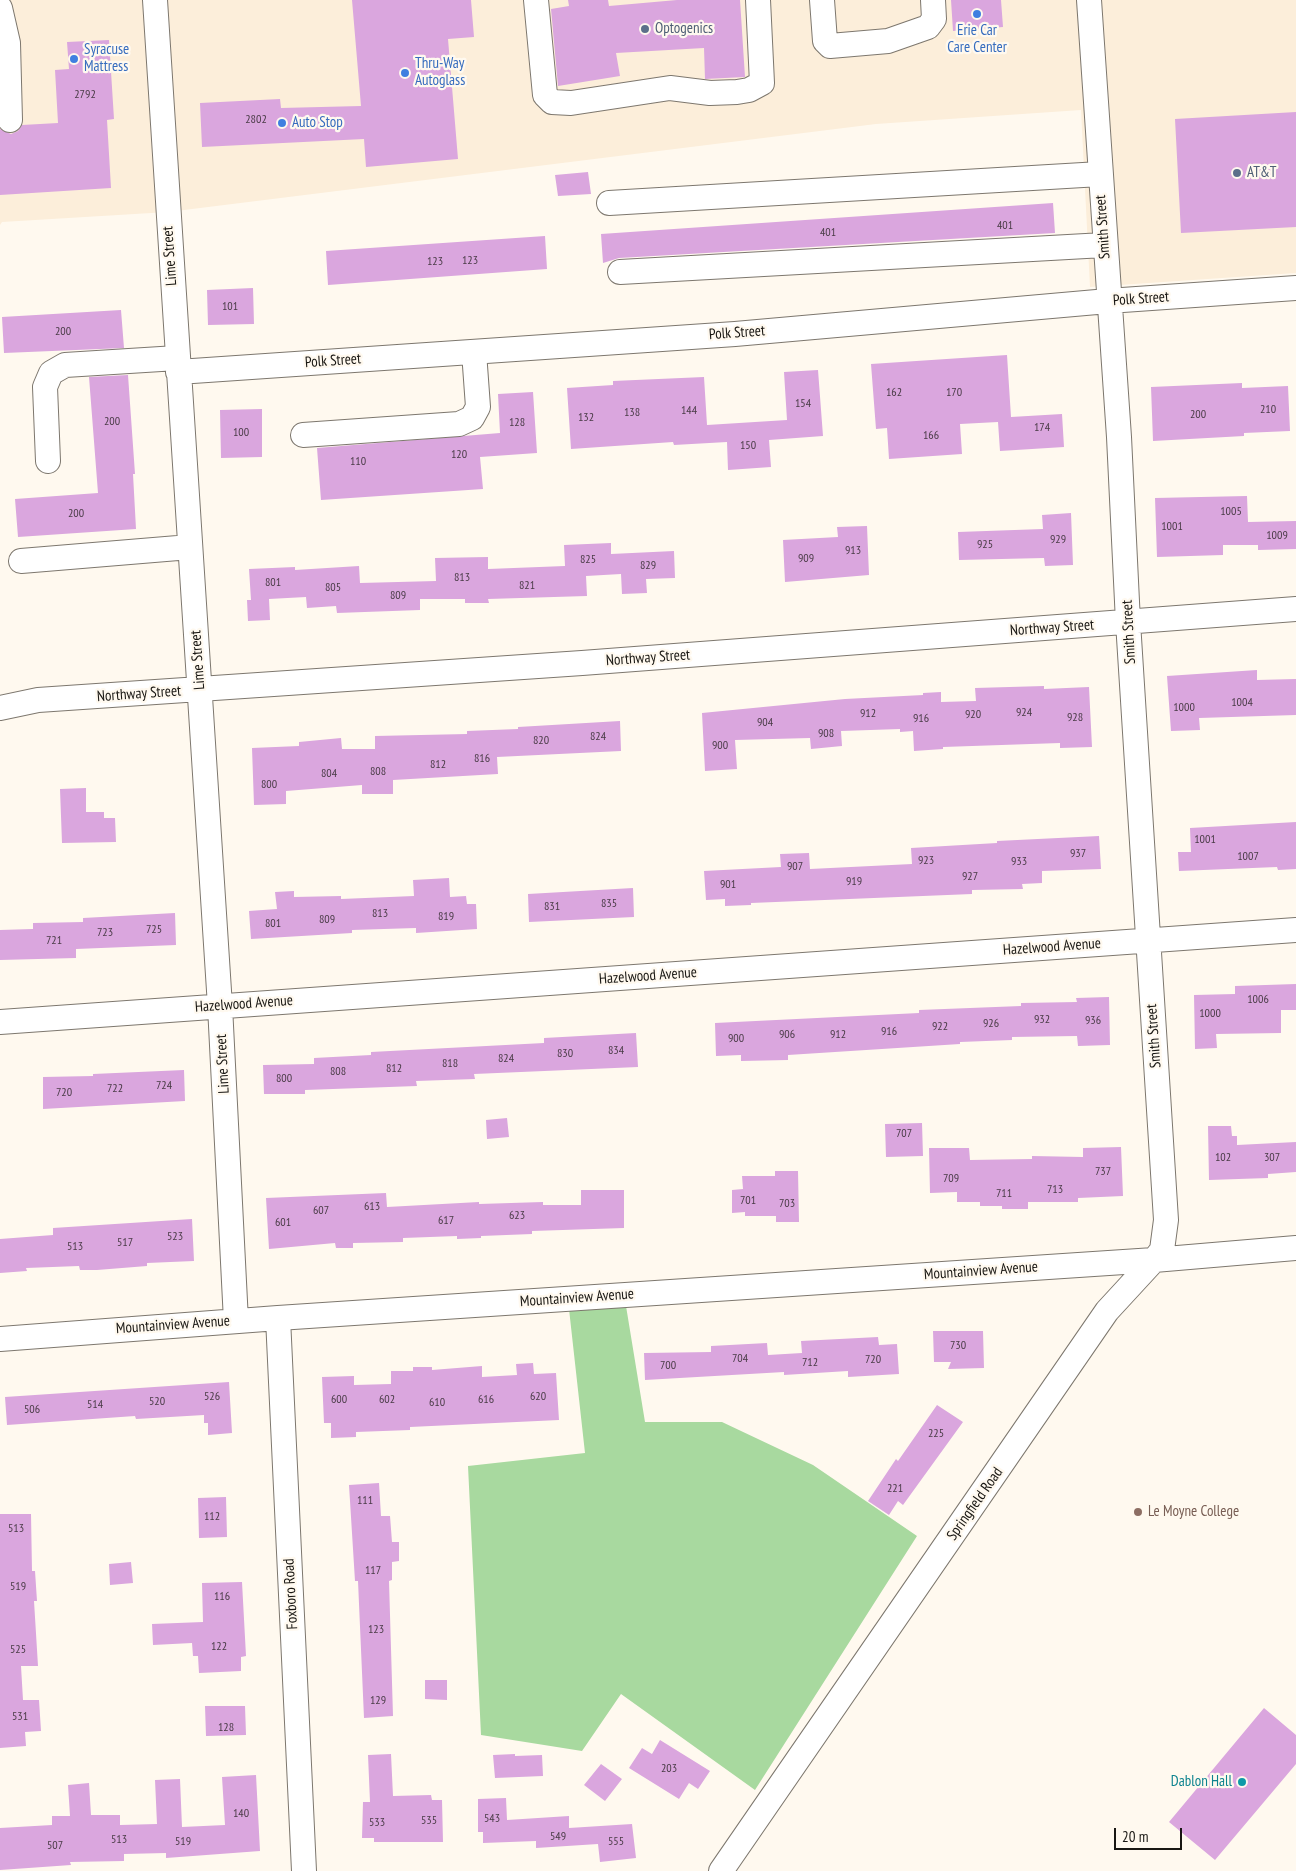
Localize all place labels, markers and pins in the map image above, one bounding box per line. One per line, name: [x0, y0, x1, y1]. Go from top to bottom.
marker: Erie Car Care Center: [971, 8, 983, 20]
place label: Optogenics: [655, 20, 713, 38]
place label: Erie Car Care Center: [947, 22, 1007, 57]
marker: Optogenics: [639, 23, 651, 35]
place label: Syracuse Mattress: [84, 41, 129, 76]
marker: Syracuse Mattress: [68, 53, 80, 65]
place label: Thru-Way Autoglass: [415, 55, 465, 90]
marker: Thru-Way Autoglass: [399, 67, 411, 79]
place label: Auto Stop: [292, 114, 343, 132]
marker: Auto Stop: [276, 117, 288, 129]
place label: AT&T: [1247, 164, 1277, 182]
marker: AT&T: [1231, 167, 1243, 179]
place label: Le Moyne College: [1148, 1503, 1239, 1521]
marker: Le Moyne College: [1132, 1506, 1144, 1518]
place label: Dablon Hall: [1171, 1773, 1232, 1791]
marker: Dablon Hall: [1236, 1776, 1248, 1788]

